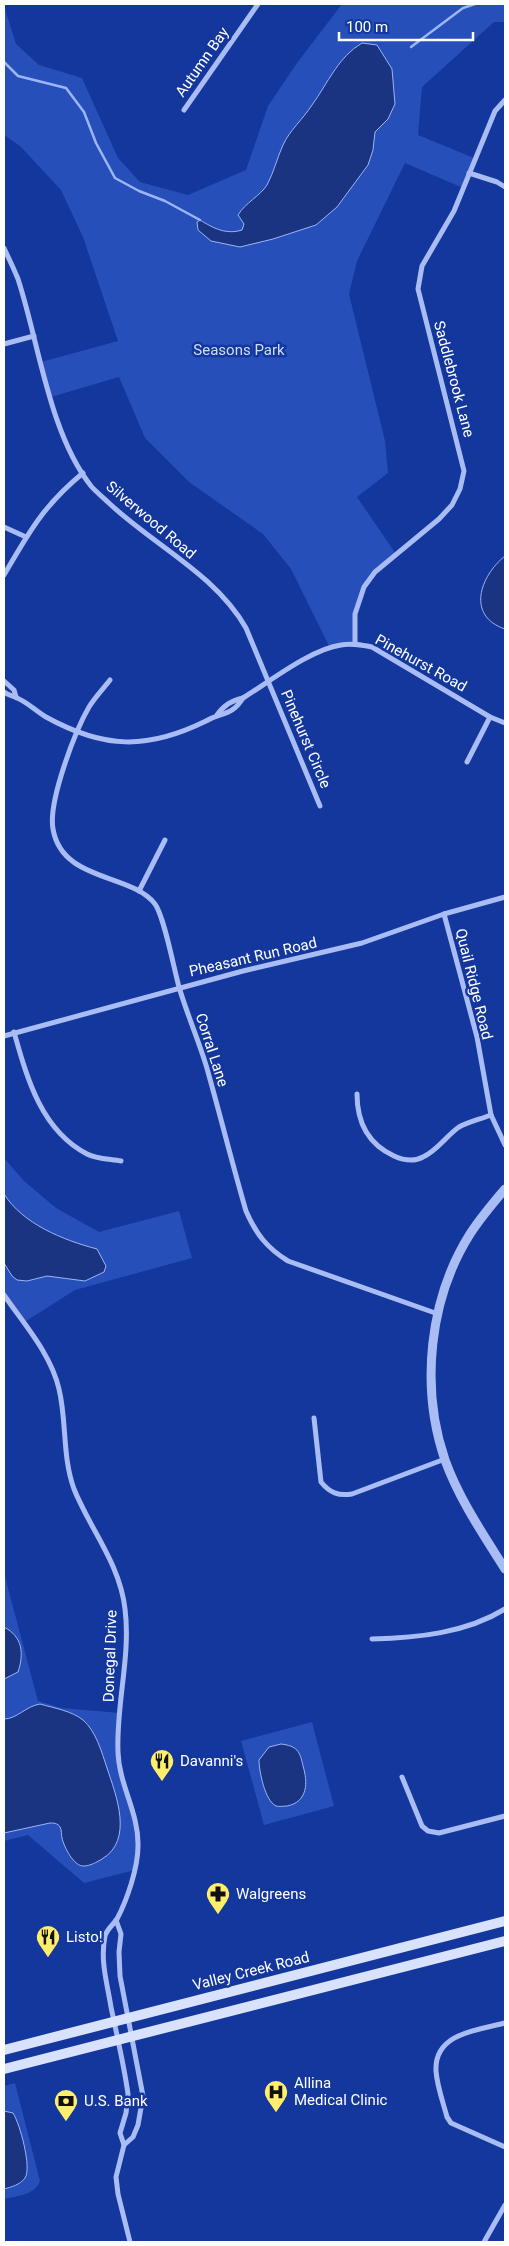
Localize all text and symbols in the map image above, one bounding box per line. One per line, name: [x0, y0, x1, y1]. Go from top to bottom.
scale bar: [339, 10, 473, 42]
text: 100 m: [346, 18, 388, 36]
street label: Autumn Bay: [171, 24, 233, 100]
street label: Saddlebrook Lane: [430, 319, 478, 439]
park label: Seasons Park: [193, 341, 285, 359]
street label: Silverwood Road: [103, 477, 199, 563]
street label: Pinehurst Road: [372, 630, 470, 696]
street label: Pinehurst Circle: [277, 687, 335, 791]
street label: Quail Ridge Road: [452, 927, 496, 1041]
street label: Pheasant Run Road: [187, 934, 319, 980]
street label: Corral Lane: [192, 1011, 232, 1089]
street label: Donegal Drive: [99, 1610, 121, 1702]
restaurant icon: Davanni's: [149, 1748, 175, 1782]
place label: Davanni's: [180, 1752, 243, 1770]
pharmacy icon: Walgreens: [205, 1881, 231, 1915]
place label: Walgreens: [236, 1885, 306, 1903]
restaurant icon: Listo!: [35, 1924, 61, 1958]
place label: Listo!: [66, 1928, 103, 1946]
street label: Valley Creek Road: [191, 1948, 311, 1994]
place label: Allina Medical Clinic: [294, 2074, 388, 2109]
hospital icon: Allina Medical Clinic: [263, 2079, 289, 2113]
bank icon: U.S. Bank: [53, 2088, 79, 2122]
place label: U.S. Bank: [84, 2092, 148, 2110]

